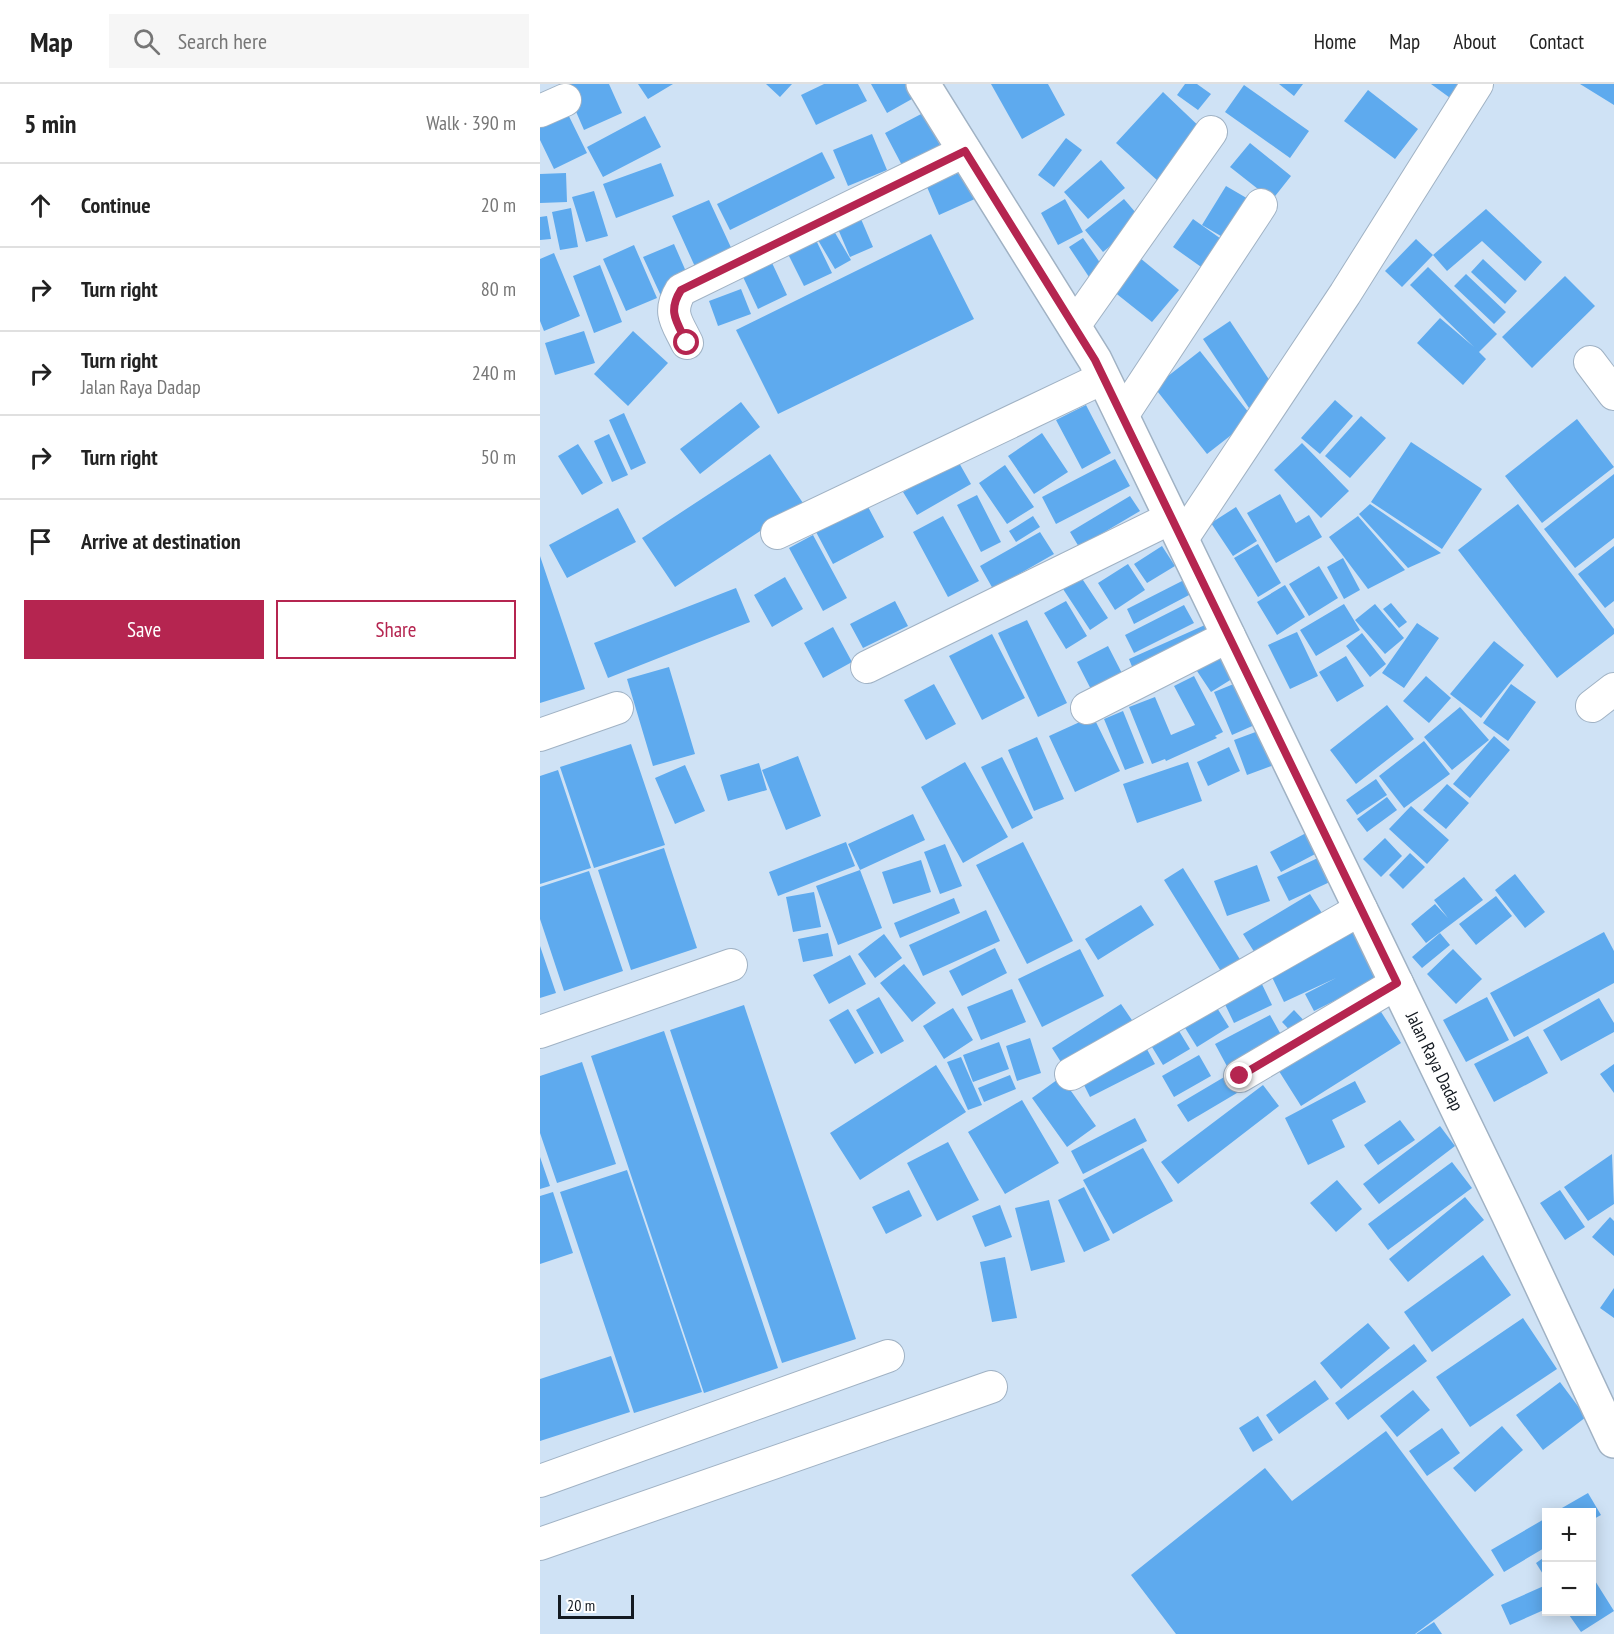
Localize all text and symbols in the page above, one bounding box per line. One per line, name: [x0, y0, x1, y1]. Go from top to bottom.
search box: [109, 14, 529, 68]
text: Map: [30, 23, 73, 60]
icon: search: [130, 25, 163, 58]
text: Search here: [178, 27, 267, 55]
text: Home: [1314, 28, 1356, 55]
text: Map: [1389, 28, 1420, 55]
text: About: [1453, 28, 1496, 55]
text: Contact: [1529, 28, 1584, 55]
text: 5 min: [24, 107, 77, 140]
text: Walk · 390 m: [426, 110, 516, 136]
icon: ahead: [24, 189, 57, 222]
text: Continue: [81, 191, 151, 219]
text: 20 m: [481, 192, 516, 218]
icon: right: [24, 273, 57, 306]
text: Turn right: [81, 275, 158, 303]
text: 80 m: [481, 276, 516, 302]
route start: [673, 329, 699, 355]
text: Turn right: [81, 346, 158, 374]
icon: right: [24, 357, 57, 390]
text: 240 m: [472, 360, 516, 386]
text: Jalan Raya Dadap: [81, 374, 201, 400]
icon: right: [24, 441, 57, 474]
text: Turn right: [81, 443, 158, 471]
text: 50 m: [481, 444, 516, 470]
icon: arrive: [24, 525, 57, 558]
text: Arrive at destination: [81, 527, 241, 555]
button: Save: [24, 600, 264, 659]
button: Share: [276, 600, 516, 659]
street label: Jalan Raya Dadap: [1401, 1007, 1469, 1115]
route end: [1226, 1062, 1252, 1088]
map controls: [1542, 1508, 1596, 1616]
button: +: [1542, 1508, 1596, 1562]
button: −: [1542, 1562, 1596, 1616]
scale bar: [558, 1592, 634, 1620]
text: 20 m: [567, 1595, 595, 1615]

